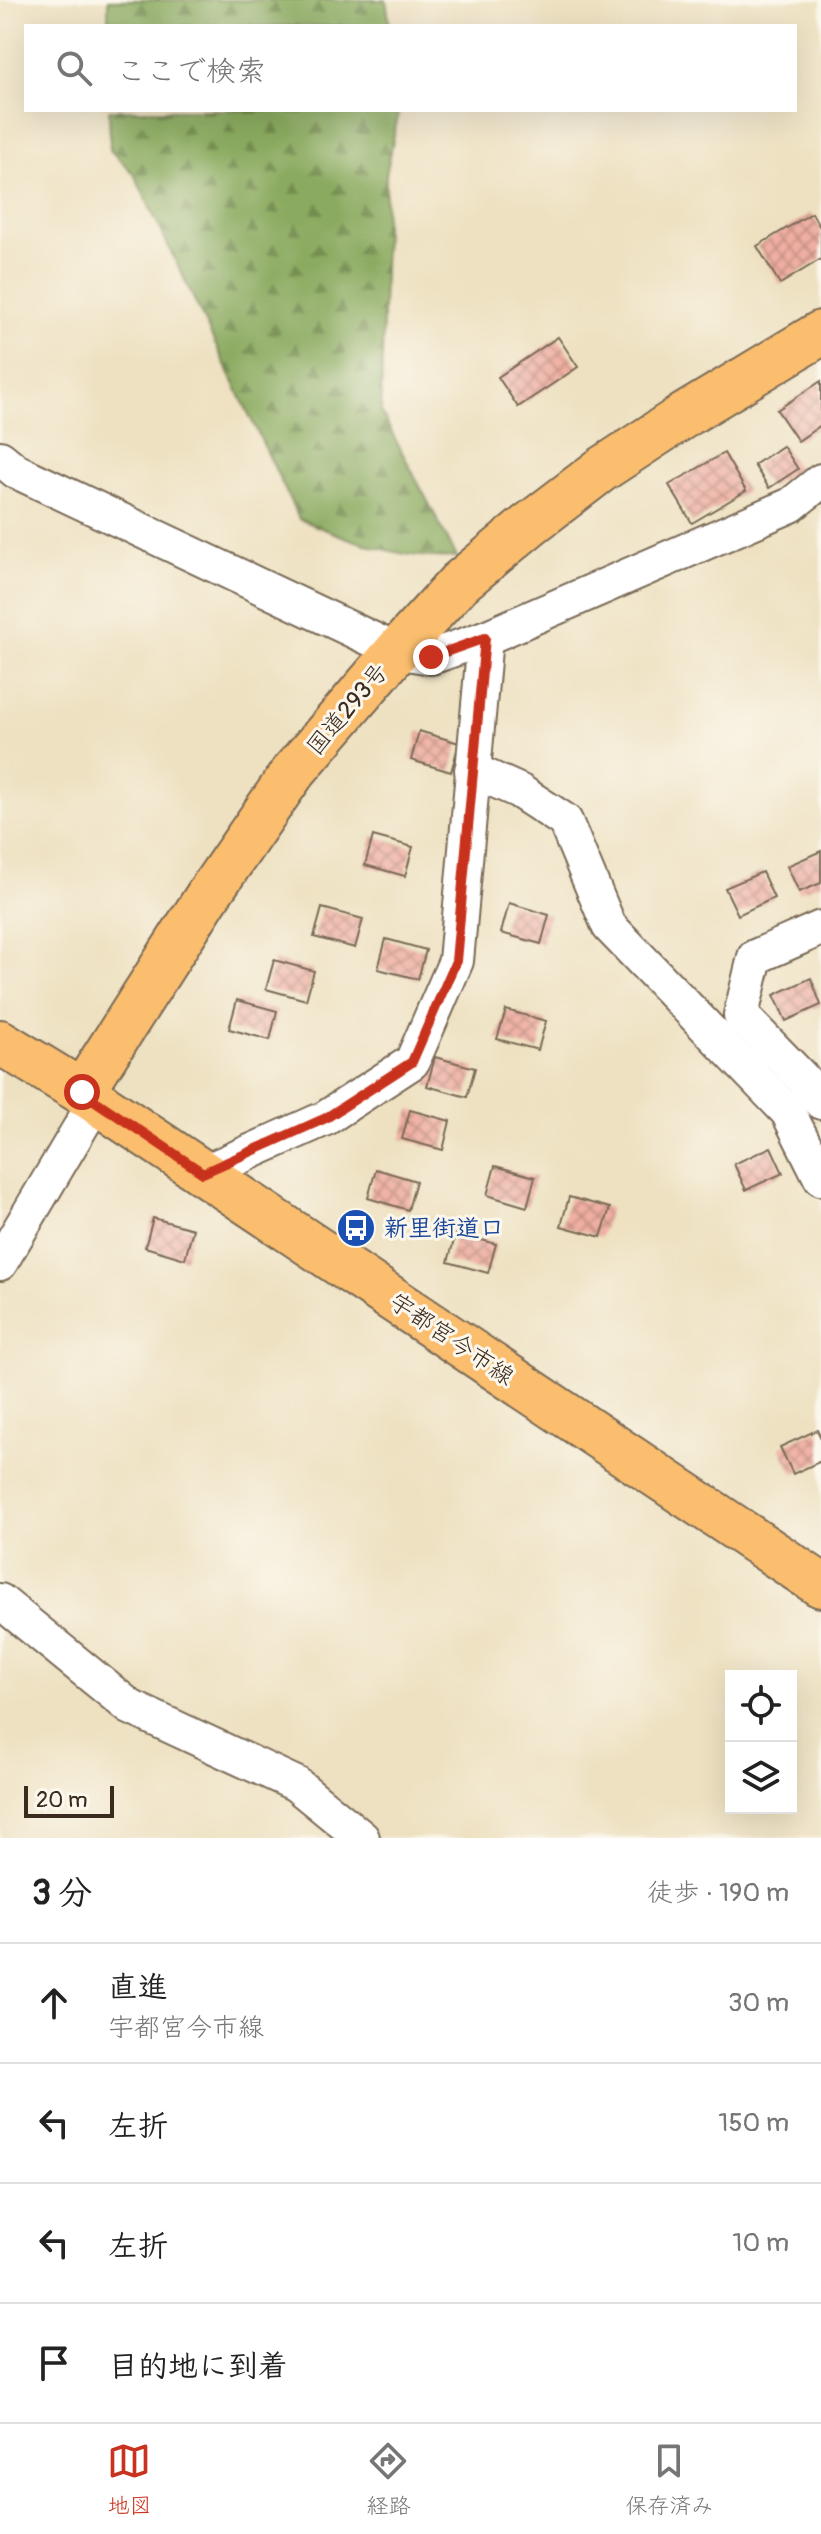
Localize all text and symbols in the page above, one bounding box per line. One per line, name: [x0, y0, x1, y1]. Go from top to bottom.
search box: [24, 24, 797, 112]
icon: search: [52, 46, 96, 90]
text: ここで検索: [116, 53, 266, 90]
route end: [413, 639, 449, 675]
street label: 国道293号: [301, 657, 394, 761]
route start: [64, 1074, 100, 1110]
bus stop icon: 新里街道口: [335, 1207, 377, 1249]
place label: 新里街道口: [384, 1214, 504, 1243]
street label: 宇都宮今市線: [384, 1287, 520, 1392]
map controls: [725, 1670, 797, 1814]
button: locate: [725, 1670, 797, 1742]
button: layers: [725, 1742, 797, 1814]
scale bar: [24, 1782, 114, 1818]
text: 20 m: [36, 1786, 88, 1814]
text: 3 分: [32, 1872, 92, 1915]
text: 徒歩 · 190 m: [647, 1877, 789, 1909]
text: 直進: [108, 1969, 168, 2006]
icon: ahead: [32, 1981, 76, 2025]
text: 30 m: [728, 1987, 789, 2019]
text: 宇都宮今市線: [108, 2012, 264, 2044]
icon: left: [32, 2101, 76, 2145]
text: 150 m: [718, 2107, 789, 2139]
text: 左折: [108, 2108, 168, 2145]
icon: left: [32, 2221, 76, 2265]
text: 10 m: [732, 2227, 789, 2259]
text: 左折: [108, 2228, 168, 2265]
icon: arrive: [32, 2341, 76, 2385]
text: 目的地に到着: [108, 2348, 288, 2385]
tab: 地図: [107, 2439, 152, 2520]
tab: 経路: [366, 2439, 411, 2520]
tab: 保存済み: [625, 2439, 714, 2520]

